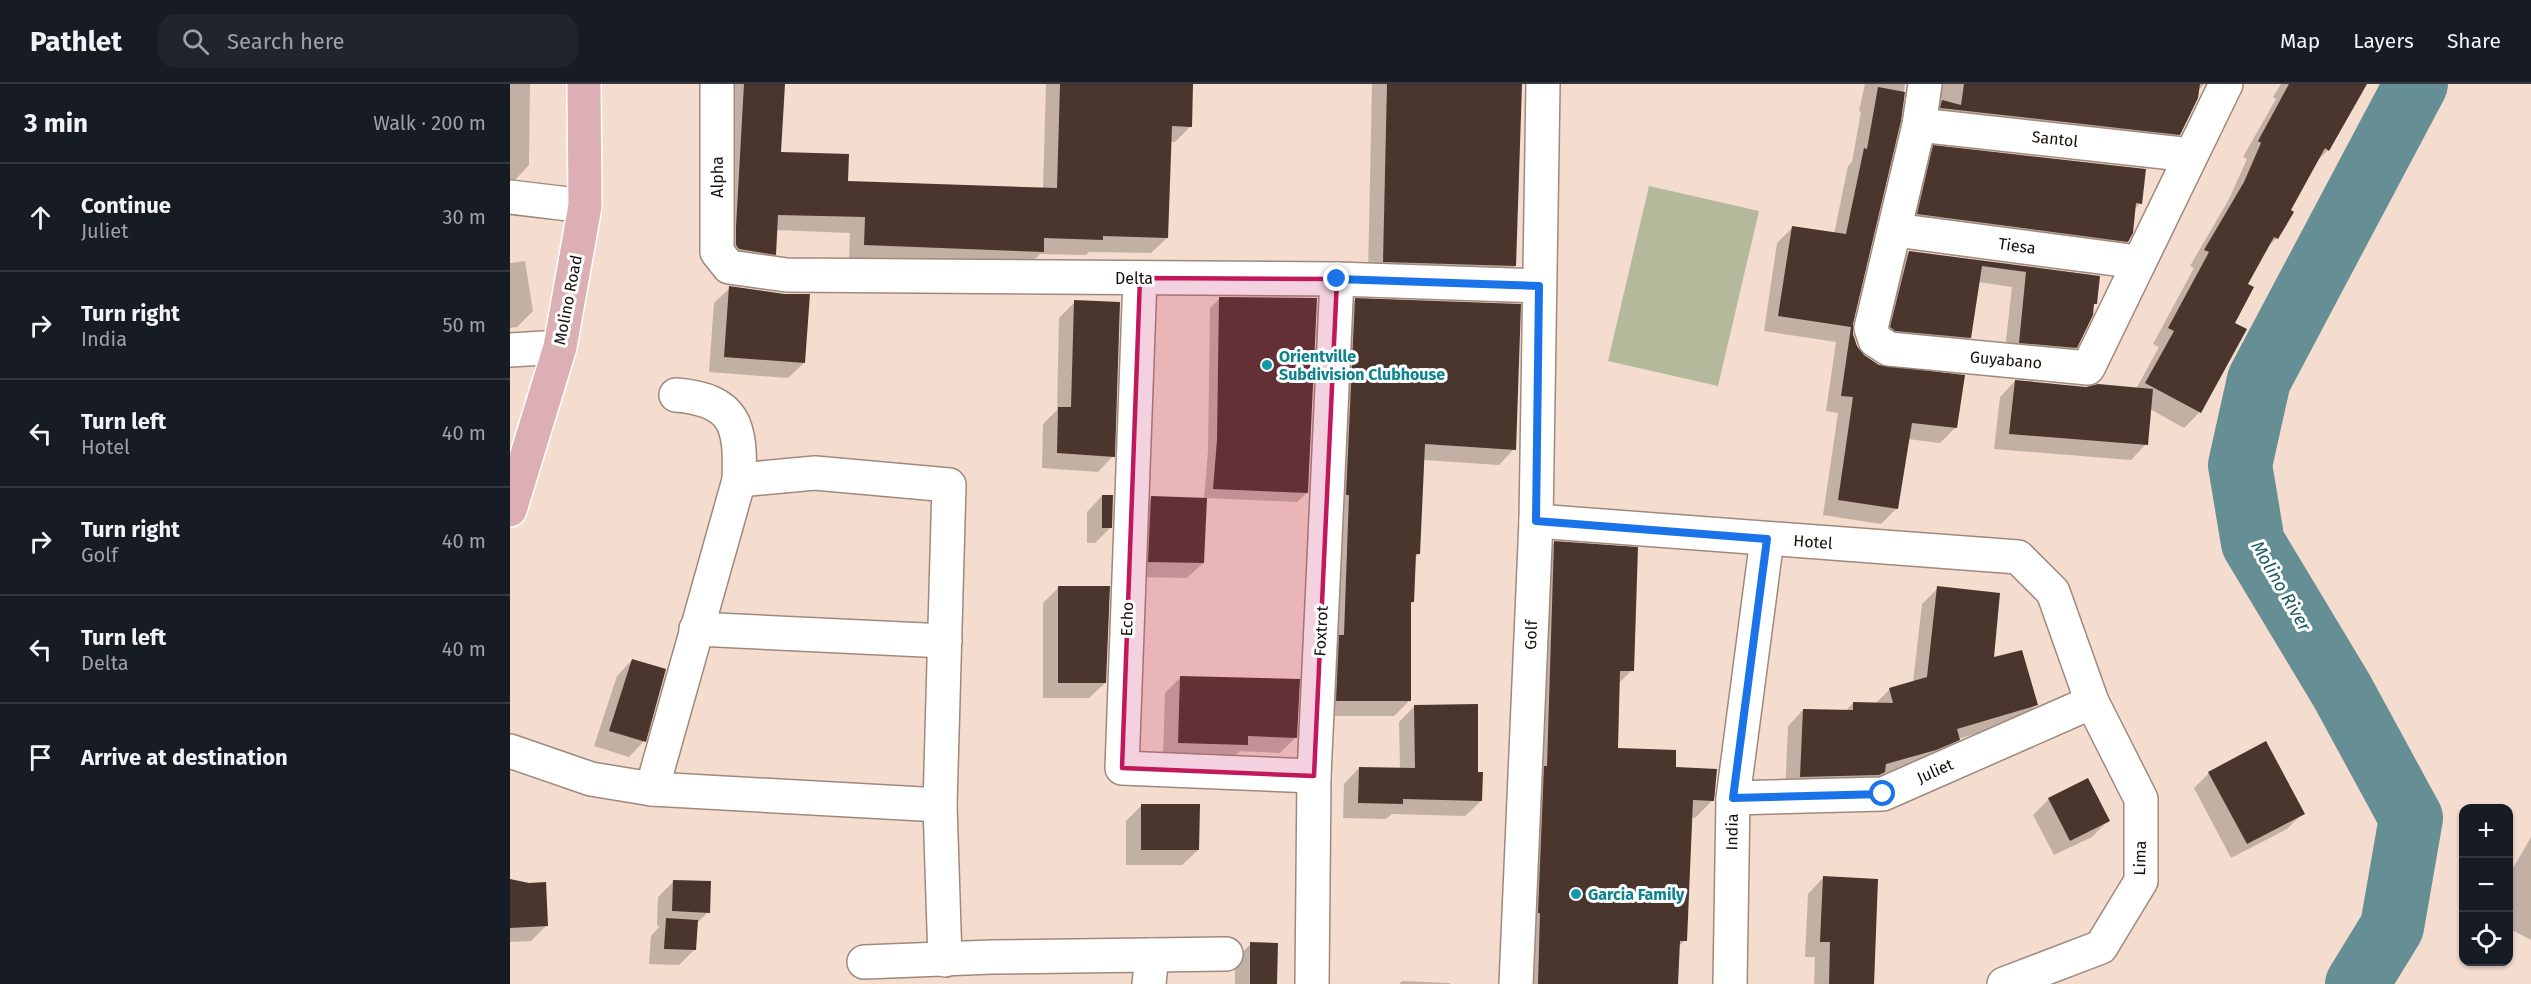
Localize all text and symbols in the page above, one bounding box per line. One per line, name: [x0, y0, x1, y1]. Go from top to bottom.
search box: [158, 14, 578, 68]
text: Pathlet: [30, 25, 122, 58]
icon: search: [179, 25, 212, 58]
text: Search here: [227, 28, 345, 55]
text: Map: [2280, 28, 2320, 54]
text: Layers: [2353, 28, 2414, 54]
text: Share: [2447, 28, 2501, 54]
text: 3 min: [24, 108, 88, 139]
text: Walk · 200 m: [373, 111, 486, 135]
street label: Santol: [2031, 127, 2079, 151]
street label: Alpha: [708, 156, 727, 198]
text: Continue: [81, 192, 171, 219]
icon: ahead: [24, 201, 57, 234]
text: 30 m: [442, 205, 486, 229]
text: Juliet: [81, 219, 128, 243]
street label: Tiesa: [1997, 234, 2037, 258]
street label: Molino Road: [550, 254, 586, 346]
route end: [1323, 265, 1349, 291]
street label: Delta: [1115, 269, 1153, 288]
text: Turn right: [81, 300, 180, 327]
icon: right: [24, 309, 57, 342]
text: 50 m: [442, 313, 486, 337]
text: India: [81, 327, 127, 351]
place label: Orientville Subdivision Clubhouse: [1279, 347, 1445, 384]
street label: Guyabano: [1969, 347, 2043, 373]
marker: Orientville Subdivision Clubhouse: [1260, 358, 1274, 372]
text: Turn left: [81, 408, 166, 435]
icon: left: [24, 417, 57, 450]
text: 40 m: [442, 421, 486, 445]
text: Hotel: [81, 435, 130, 459]
text: Turn right: [81, 516, 180, 543]
icon: right: [24, 525, 57, 558]
text: 40 m: [442, 529, 486, 553]
street label: Hotel: [1793, 531, 1834, 553]
water label: Molino River: [2246, 537, 2316, 636]
text: Golf: [81, 543, 118, 567]
street label: Echo: [1117, 601, 1137, 637]
street label: Foxtrot: [1310, 605, 1332, 657]
street label: Golf: [1521, 618, 1541, 650]
text: Turn left: [81, 624, 166, 651]
icon: left: [24, 633, 57, 666]
text: 40 m: [442, 637, 486, 661]
text: Delta: [81, 651, 129, 675]
icon: arrive: [24, 741, 57, 774]
text: Arrive at destination: [81, 744, 288, 771]
street label: Juliet: [1914, 755, 1956, 787]
route start: [1869, 780, 1895, 806]
map controls: [2459, 804, 2513, 966]
button: +: [2459, 804, 2513, 858]
street label: India: [1722, 813, 1742, 851]
street label: Lima: [2130, 840, 2150, 876]
button: −: [2459, 858, 2513, 912]
place label: Garcia Family: [1588, 885, 1685, 904]
marker: Garcia Family: [1569, 887, 1583, 901]
button: locate: [2459, 912, 2513, 966]

